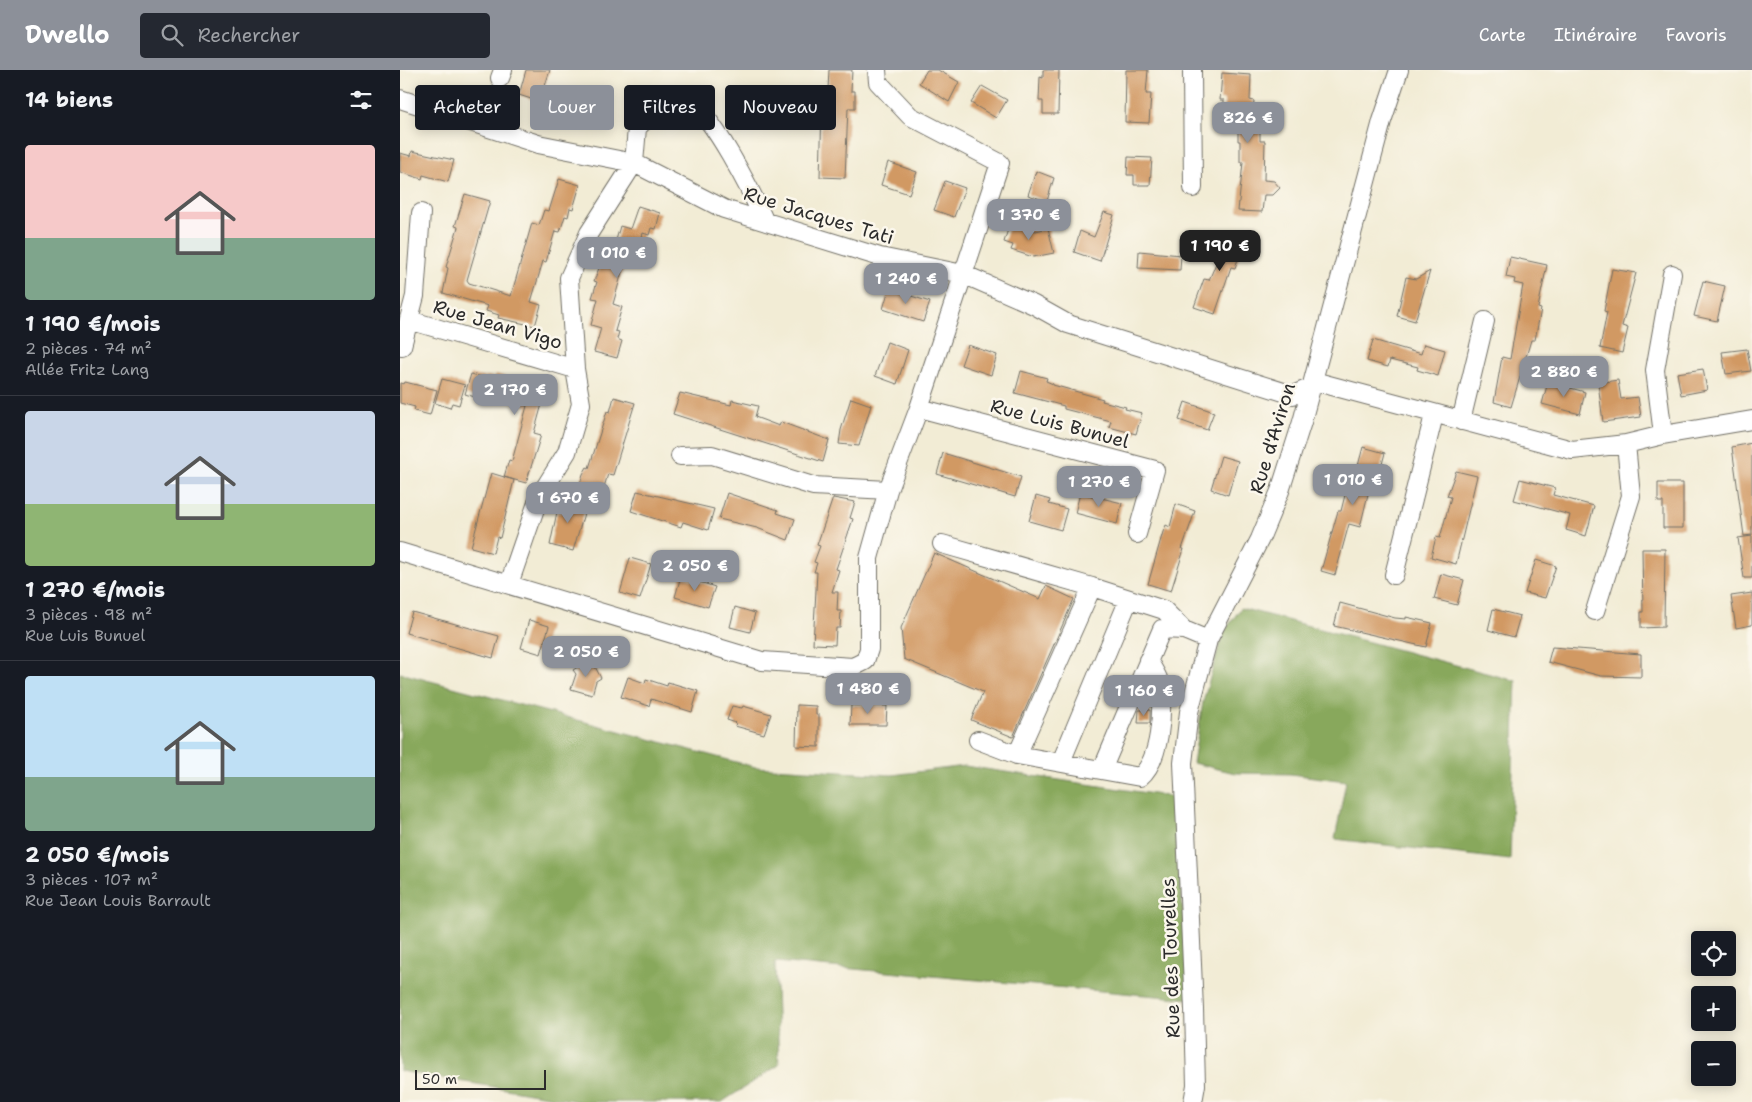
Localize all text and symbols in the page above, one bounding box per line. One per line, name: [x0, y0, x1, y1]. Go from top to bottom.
search box: [140, 13, 490, 58]
text: Dwello: [25, 19, 110, 51]
icon: search: [158, 21, 186, 49]
text: Rechercher: [198, 23, 300, 48]
text: Carte: [1479, 23, 1526, 47]
text: Itinéraire: [1554, 23, 1638, 47]
text: Favoris: [1666, 23, 1727, 47]
chip: Acheter: [415, 85, 520, 130]
chip: Louer: [530, 85, 614, 130]
chip: Filtres: [624, 85, 715, 130]
chip: Nouveau: [725, 85, 836, 130]
text: 14 biens: [25, 86, 113, 114]
icon: filters: [347, 86, 375, 114]
pin: 826 €: [1213, 102, 1283, 144]
text: 826 €: [1223, 107, 1273, 128]
icon: home: [155, 178, 245, 268]
street label: Rue Jacques Tati: [741, 181, 897, 250]
pin: 1 370 €: [983, 198, 1075, 241]
text: 1 370 €: [998, 204, 1060, 225]
pin: 1 190 €: [1174, 230, 1266, 272]
text: 1 190 €: [1191, 235, 1249, 256]
pin: 1 010 €: [571, 236, 663, 279]
text: 1 010 €: [588, 242, 646, 263]
pin: 1 240 €: [860, 262, 952, 305]
text: 1 240 €: [875, 268, 937, 289]
street label: Rue Jean Vigo: [430, 294, 565, 355]
text: 1 190 €/mois: [25, 310, 161, 338]
text: 2 pièces · 74 m²: [25, 338, 152, 359]
pin: 2 880 €: [1518, 356, 1610, 398]
text: Allée Fritz Lang: [25, 359, 149, 380]
text: 2 880 €: [1530, 361, 1598, 382]
pin: 2 170 €: [469, 374, 561, 416]
text: 2 170 €: [484, 379, 546, 400]
street label: Rue d'Aviron: [1244, 379, 1301, 497]
street label: Rue Luis Bunuel: [988, 393, 1132, 454]
icon: home: [155, 443, 245, 533]
pin: 1 010 €: [1307, 464, 1399, 506]
pin: 1 270 €: [1053, 466, 1145, 508]
text: 1 010 €: [1324, 469, 1382, 490]
text: 1 270 €: [1068, 471, 1130, 492]
pin: 1 670 €: [522, 482, 614, 524]
text: 1 670 €: [537, 487, 599, 508]
pin: 2 050 €: [649, 550, 741, 592]
text: 2 050 €: [662, 555, 728, 576]
text: 1 270 €/mois: [25, 576, 165, 604]
text: 3 pièces · 98 m²: [25, 604, 152, 625]
text: Rue Luis Bunuel: [25, 625, 145, 646]
pin: 2 050 €: [540, 636, 632, 678]
text: 2 050 €: [553, 641, 619, 662]
pin: 1 480 €: [822, 672, 914, 715]
pin: 1 160 €: [1098, 674, 1190, 717]
text: 1 480 €: [837, 678, 899, 699]
text: 1 160 €: [1115, 680, 1173, 701]
icon: home: [155, 708, 245, 798]
text: 2 050 €/mois: [25, 841, 170, 869]
text: 3 pièces · 107 m²: [25, 869, 158, 890]
street label: Rue des Tourelles: [1155, 877, 1186, 1039]
text: Rue Jean Louis Barrault: [25, 890, 211, 911]
map controls: [1691, 931, 1736, 1086]
button: locate: [1691, 931, 1736, 976]
button: +: [1691, 986, 1736, 1031]
button: −: [1691, 1041, 1736, 1086]
scale bar: [415, 1067, 546, 1090]
text: 50 m: [422, 1070, 457, 1088]

